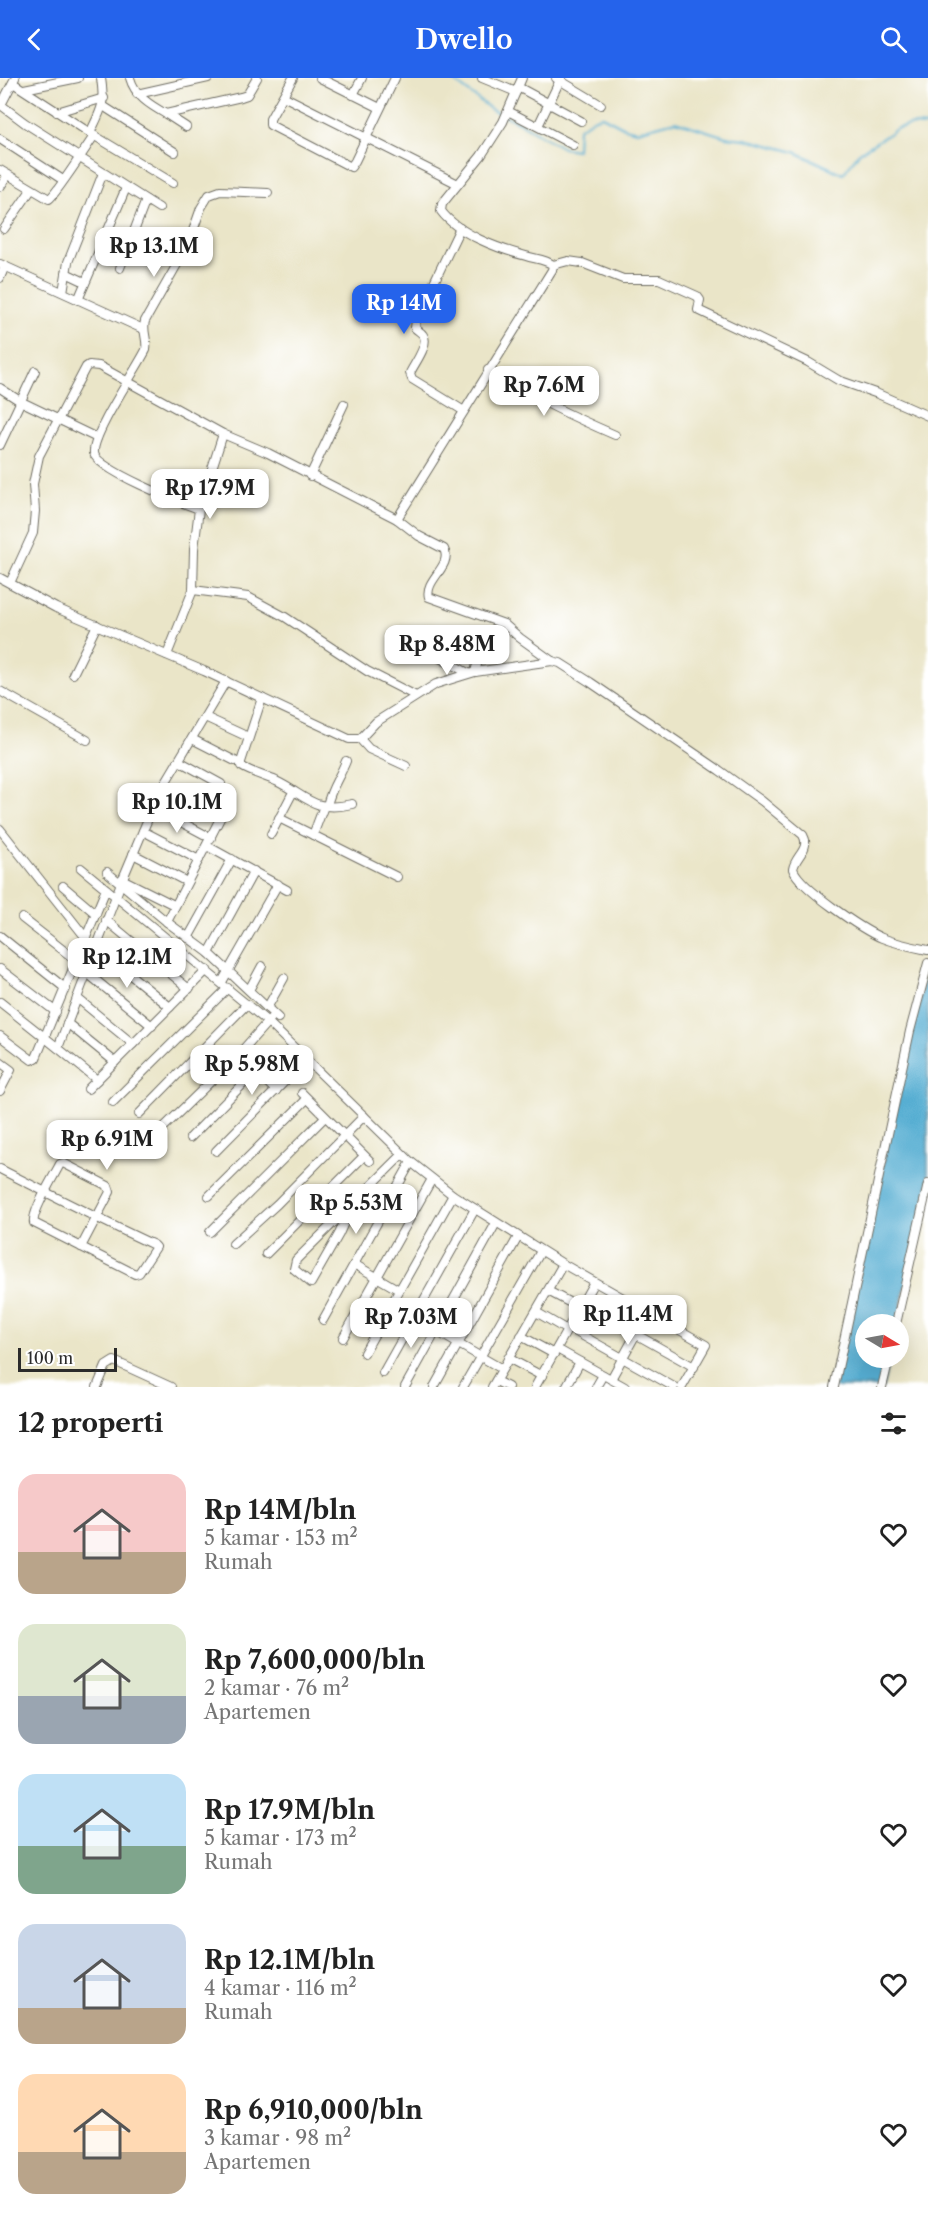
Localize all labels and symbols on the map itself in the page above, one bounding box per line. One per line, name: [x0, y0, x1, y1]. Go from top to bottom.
pin: Rp 13.1M: [92, 227, 216, 278]
pin: Rp 14M: [355, 284, 453, 335]
pin: Rp 7.6M: [489, 366, 599, 417]
pin: Rp 17.9M: [148, 469, 272, 520]
pin: Rp 8.48M: [385, 625, 509, 676]
pin: Rp 10.1M: [115, 783, 239, 834]
pin: Rp 12.1M: [65, 938, 189, 989]
pin: Rp 5.98M: [190, 1045, 314, 1096]
pin: Rp 6.91M: [45, 1120, 169, 1171]
pin: Rp 5.53M: [294, 1184, 418, 1235]
pin: Rp 11.4M: [566, 1295, 690, 1346]
pin: Rp 7.03M: [349, 1298, 473, 1349]
north arrow: [855, 1314, 909, 1368]
scale bar: [18, 1345, 117, 1372]

